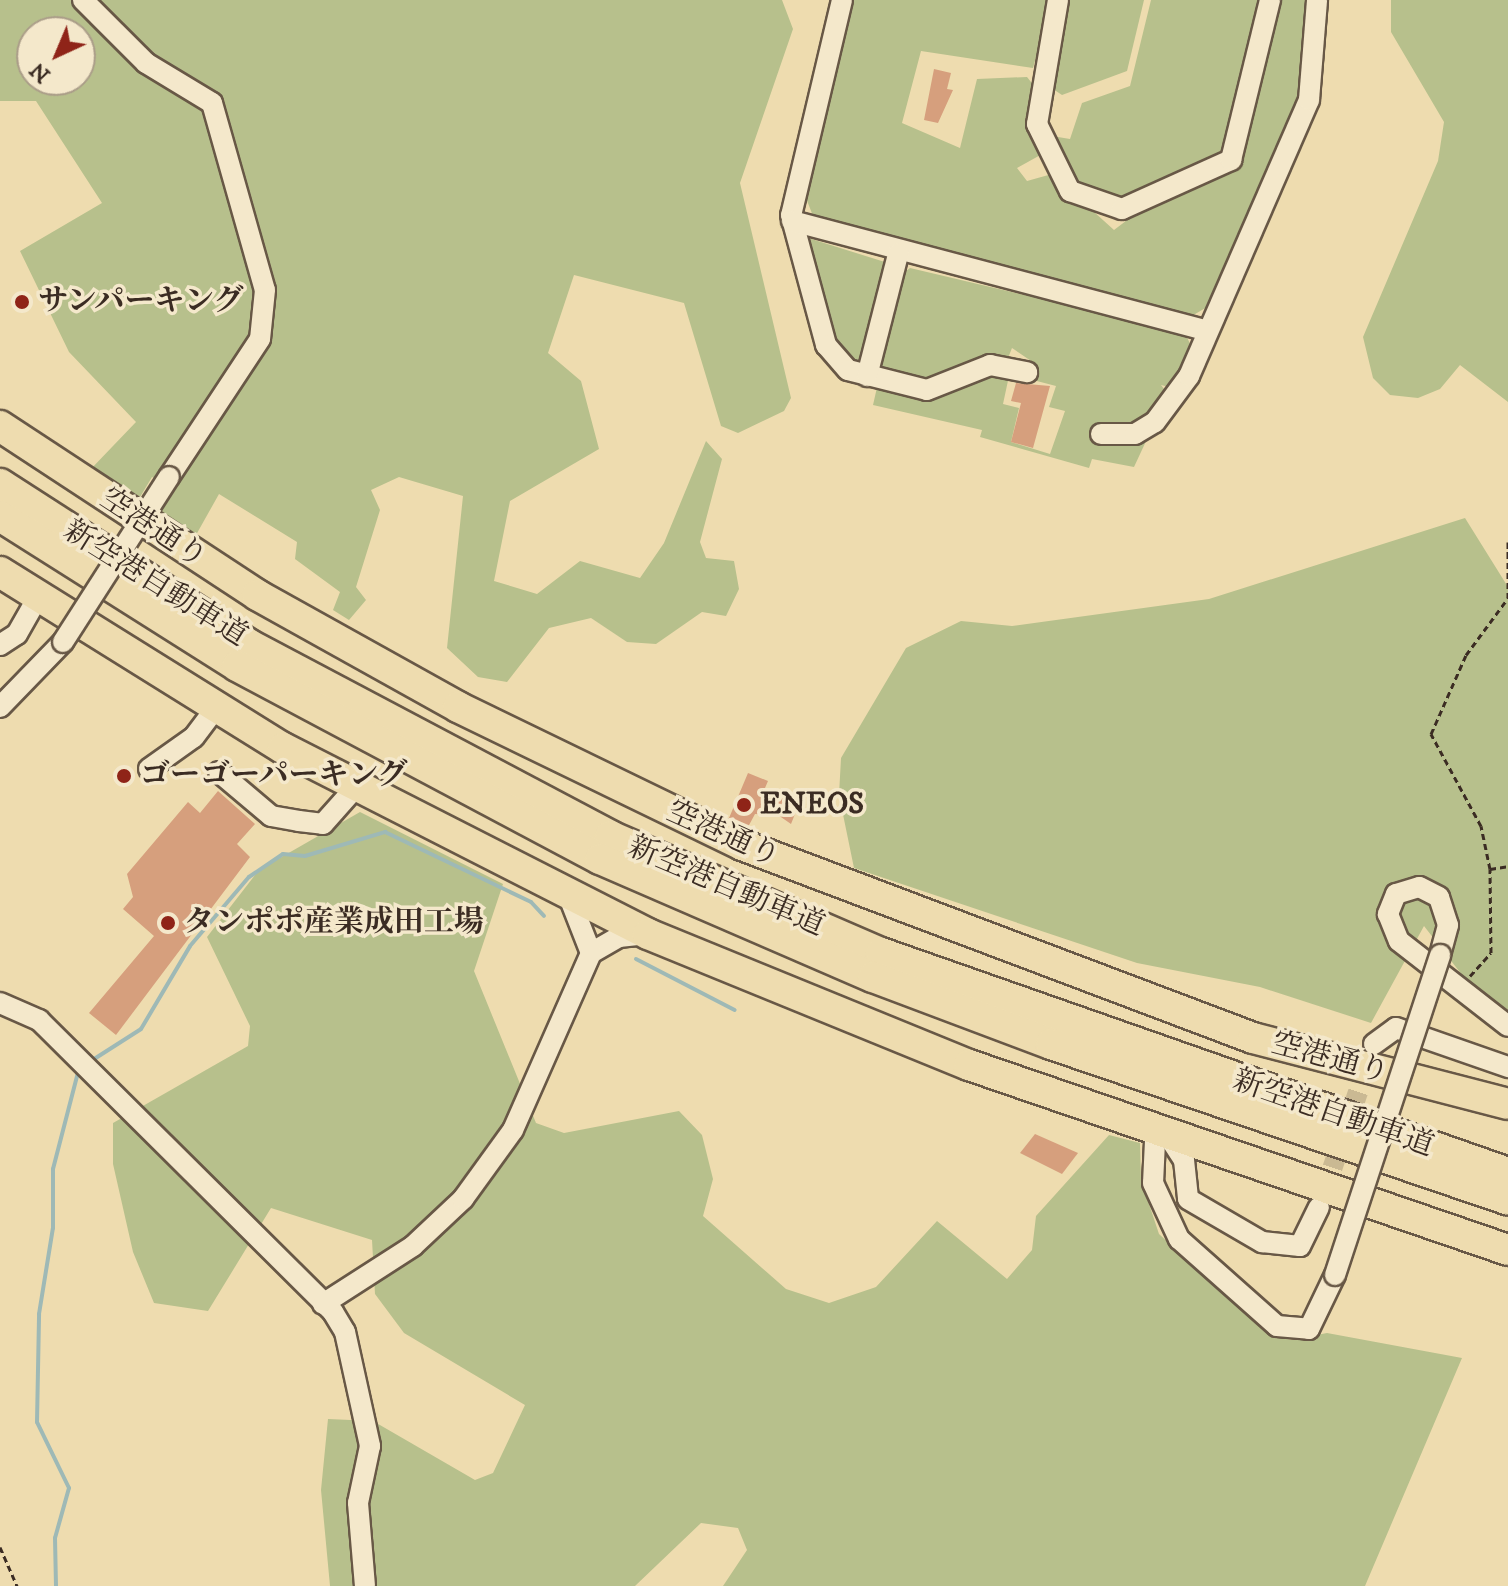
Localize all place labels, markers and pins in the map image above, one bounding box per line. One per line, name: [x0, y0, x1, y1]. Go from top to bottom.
place label: サンパーキング: [38, 284, 248, 320]
marker: サンパーキング: [13, 293, 31, 311]
place label: ゴーゴーパーキング: [140, 758, 410, 794]
marker: ゴーゴーパーキング: [115, 767, 133, 785]
place label: ENEOS: [760, 787, 864, 823]
marker: ENEOS: [735, 796, 753, 814]
place label: タンポポ産業成田工場: [184, 905, 484, 941]
marker: タンポポ産業成田工場: [159, 914, 177, 932]

